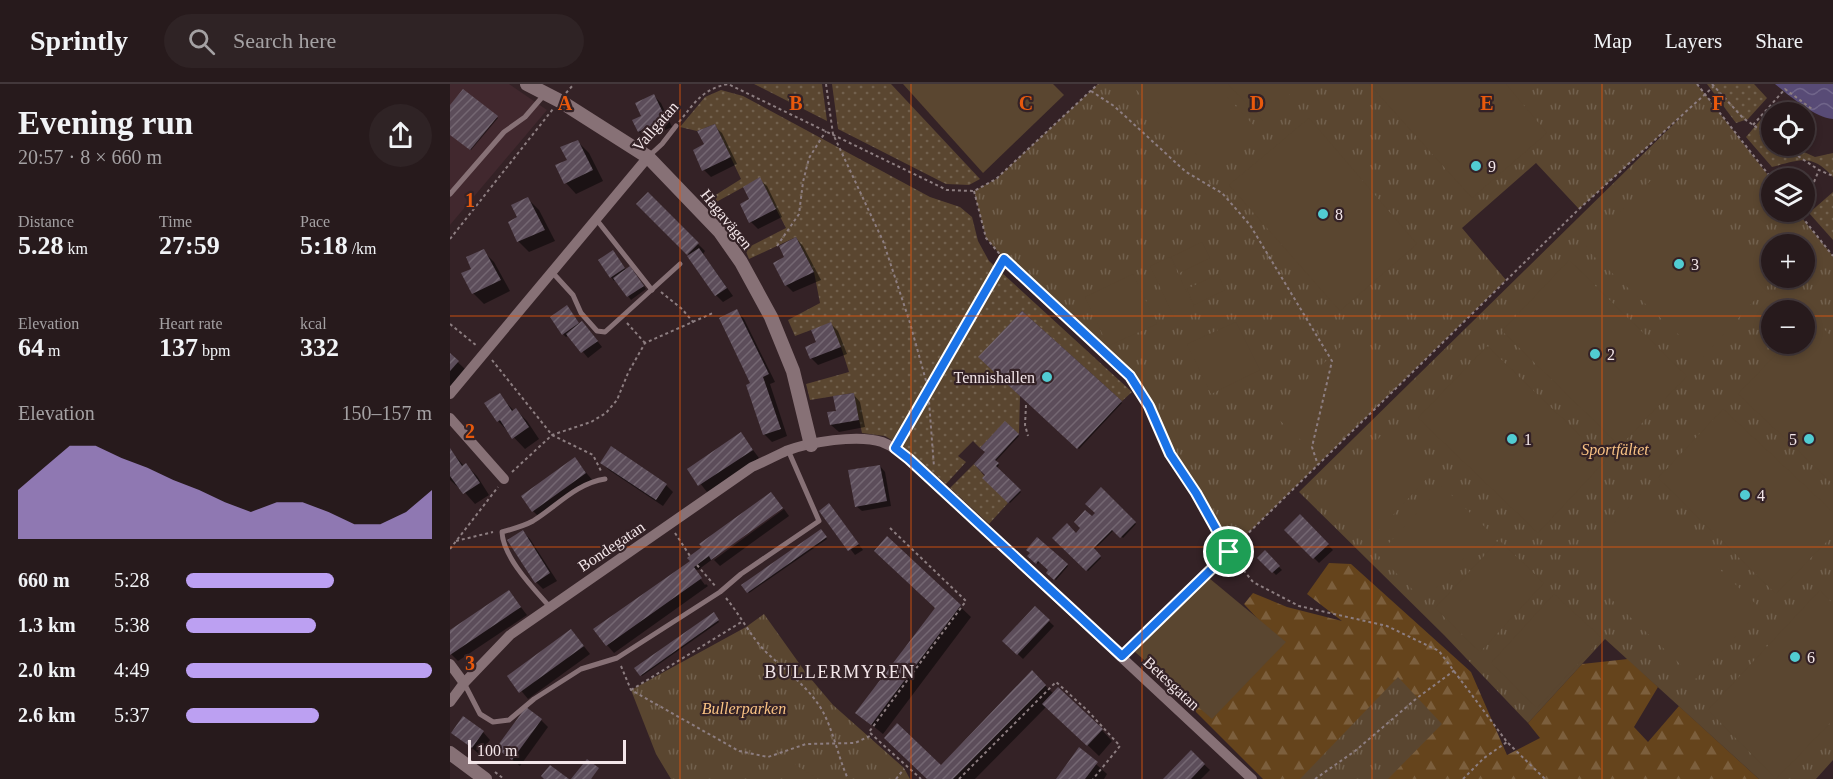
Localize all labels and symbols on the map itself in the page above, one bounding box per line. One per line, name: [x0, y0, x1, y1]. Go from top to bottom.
text: A: [558, 92, 573, 114]
text: B: [789, 92, 803, 114]
text: C: [1019, 92, 1033, 114]
text: D: [1250, 92, 1264, 114]
text: E: [1480, 92, 1494, 114]
text: F: [1712, 92, 1724, 114]
street label: Vallgatan: [629, 98, 682, 155]
place label: 9: [1488, 158, 1496, 175]
marker: 9: [1469, 159, 1483, 173]
street label: Hagavägen: [697, 186, 756, 253]
text: 1: [465, 189, 475, 211]
place label: 8: [1335, 206, 1343, 223]
marker: 8: [1316, 207, 1330, 221]
place label: 3: [1691, 256, 1699, 273]
marker: 3: [1672, 257, 1686, 271]
place label: 2: [1607, 346, 1615, 363]
marker: 2: [1588, 347, 1602, 361]
place label: Tennishallen: [953, 369, 1035, 386]
marker: Tennishallen: [1040, 370, 1054, 384]
text: 2: [465, 420, 475, 442]
place label: 1: [1524, 431, 1532, 448]
place label: 5: [1789, 431, 1797, 448]
marker: 1: [1505, 432, 1519, 446]
marker: 5: [1802, 432, 1816, 446]
park label: Sportfältet: [1581, 441, 1649, 459]
place label: 4: [1757, 487, 1765, 504]
marker: 4: [1738, 488, 1752, 502]
street label: Bondegatan: [575, 518, 648, 576]
pin: [1203, 526, 1254, 577]
place label: 6: [1807, 649, 1815, 666]
marker: 6: [1788, 650, 1802, 664]
text: 3: [465, 652, 475, 674]
street label: Betesgatan: [1140, 653, 1203, 714]
district label: BULLERMYREN: [764, 662, 916, 682]
park label: Bullerparken: [702, 700, 786, 718]
scale bar: [468, 737, 626, 764]

